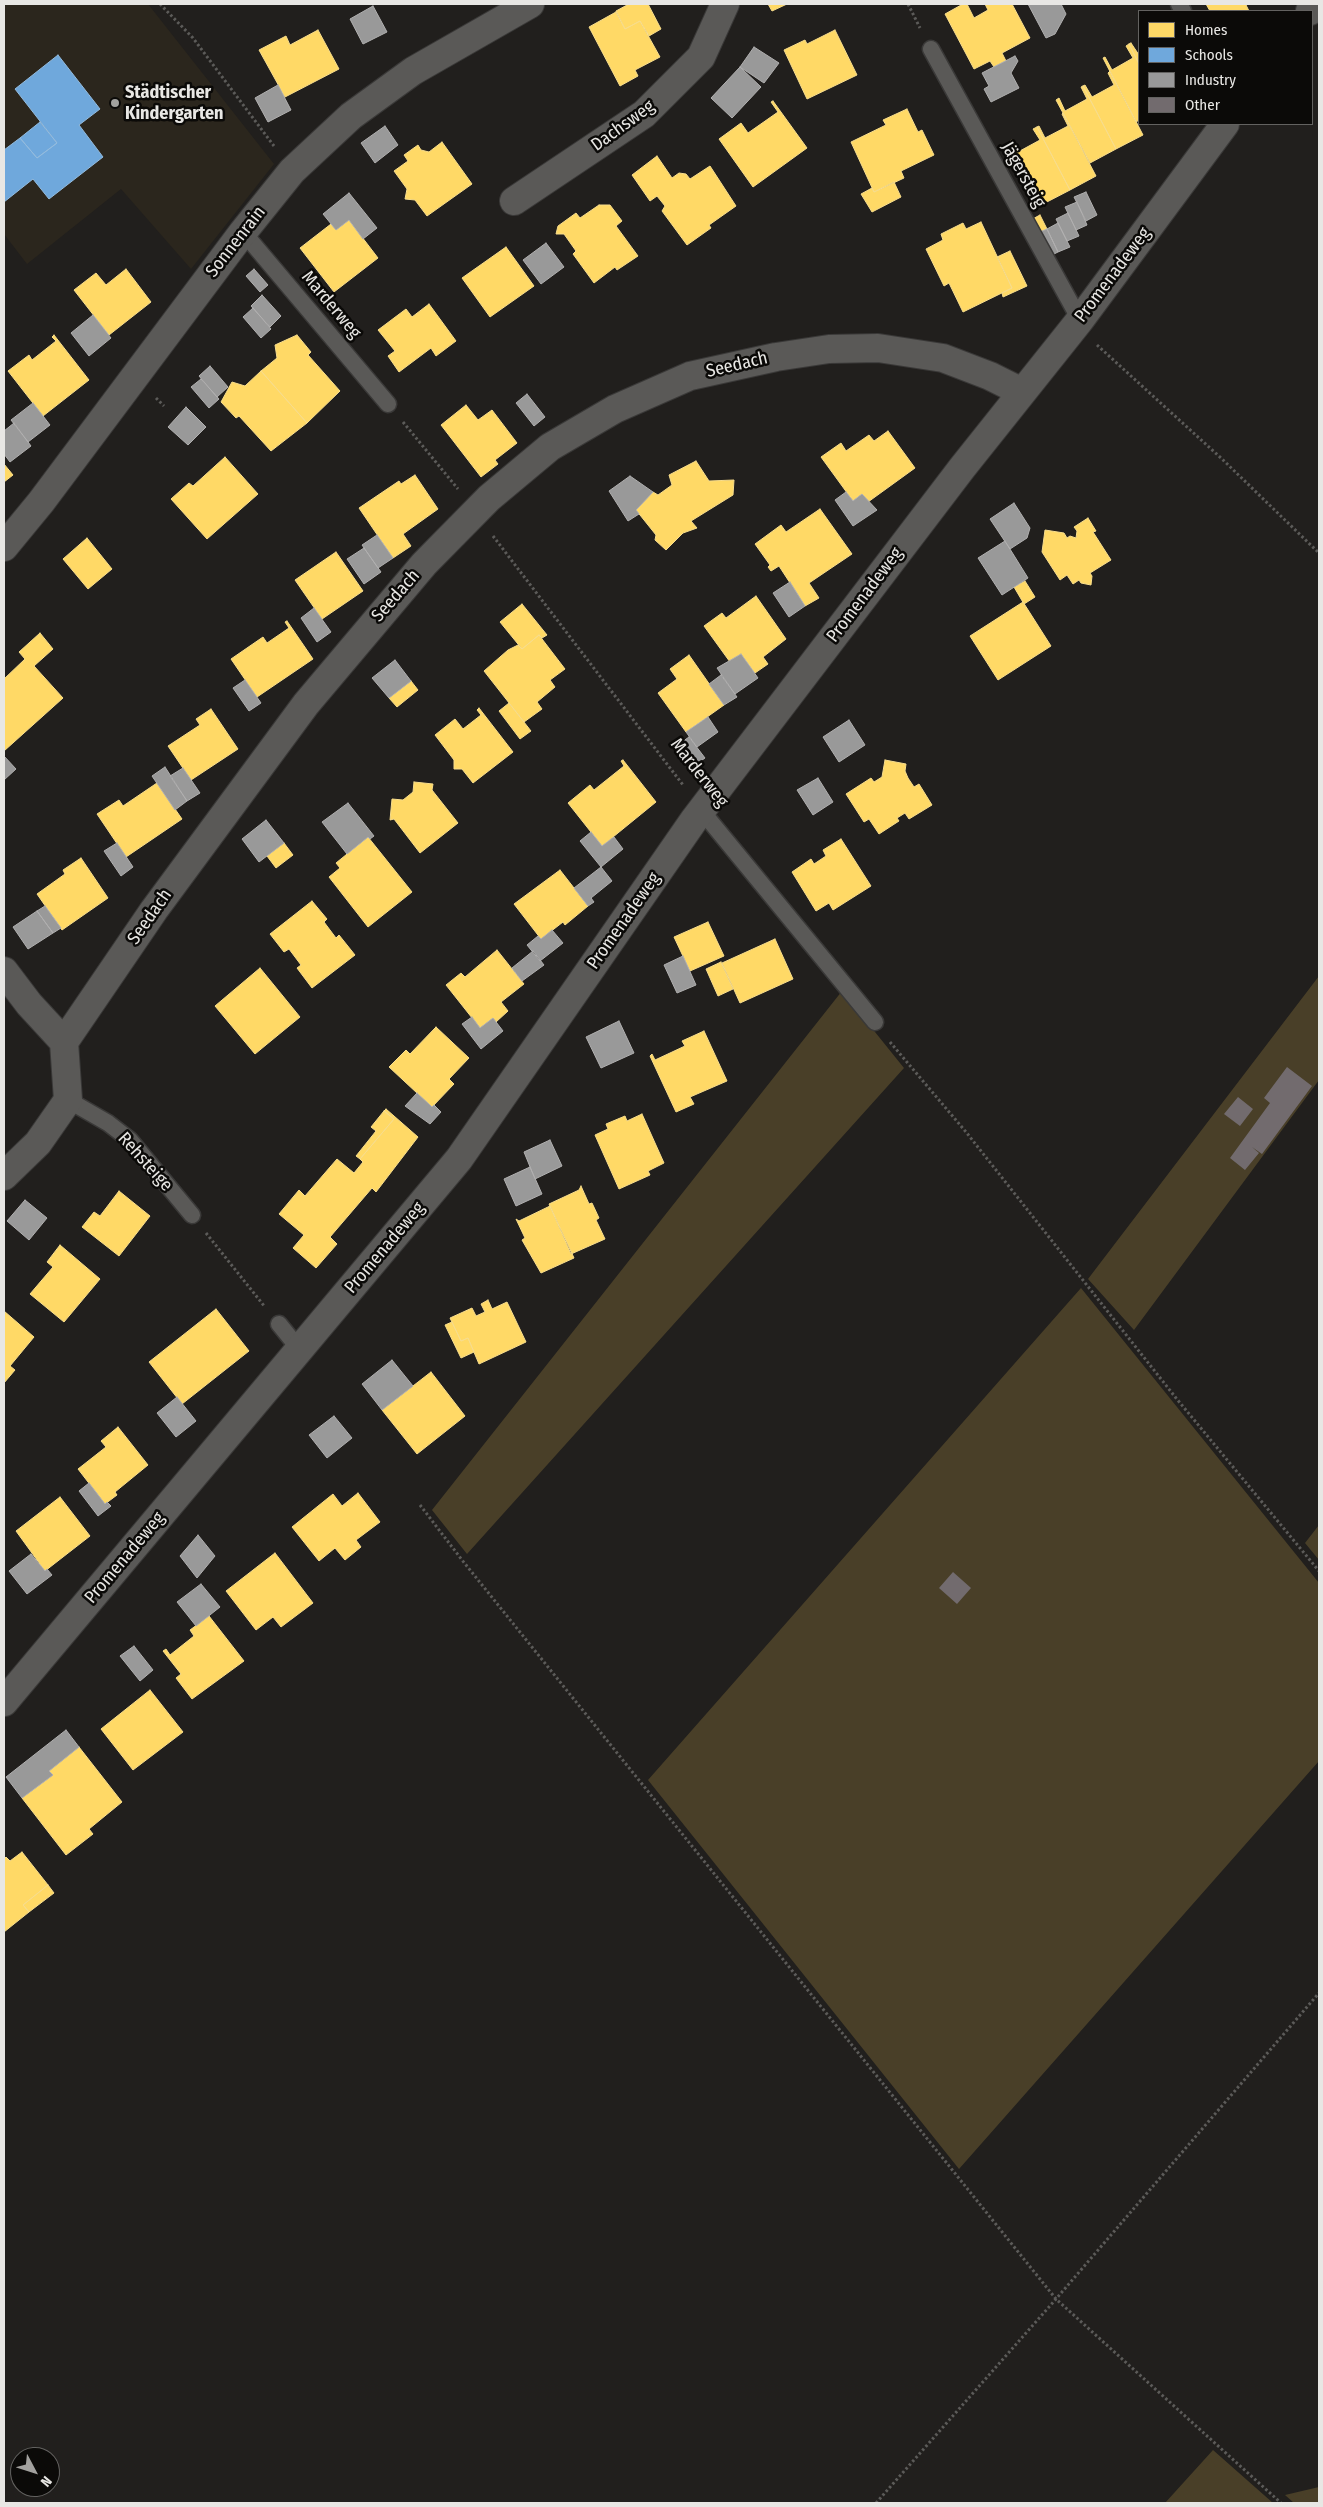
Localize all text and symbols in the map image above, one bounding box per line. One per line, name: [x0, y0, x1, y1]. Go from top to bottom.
legend: [1138, 10, 1313, 125]
text: Homes: [1185, 21, 1227, 39]
text: Schools: [1185, 46, 1233, 64]
text: Industry: [1185, 71, 1236, 89]
place label: Städtischer Kindergarten: [125, 82, 224, 125]
street label: Dachsweg: [587, 96, 659, 156]
text: Other: [1185, 96, 1220, 114]
marker: Städtischer Kindergarten: [109, 97, 121, 109]
street label: Jägersteig: [996, 138, 1050, 212]
street label: Sonnenrain: [202, 202, 270, 282]
street label: Promenadeweg: [1070, 223, 1156, 327]
street label: Marderweg: [297, 267, 365, 343]
street label: Seedach: [704, 347, 770, 383]
street label: Promenadeweg: [822, 543, 908, 647]
street label: Seedach: [367, 565, 425, 627]
street label: Marderweg: [665, 734, 733, 812]
street label: Promenadeweg: [583, 869, 665, 973]
street label: Seedach: [123, 885, 177, 949]
street label: Rehsteige: [113, 1128, 177, 1196]
street label: Promenadeweg: [340, 1198, 430, 1298]
street label: Promenadeweg: [80, 1508, 170, 1608]
north arrow: [10, 2447, 60, 2497]
text: N: [37, 2473, 55, 2490]

